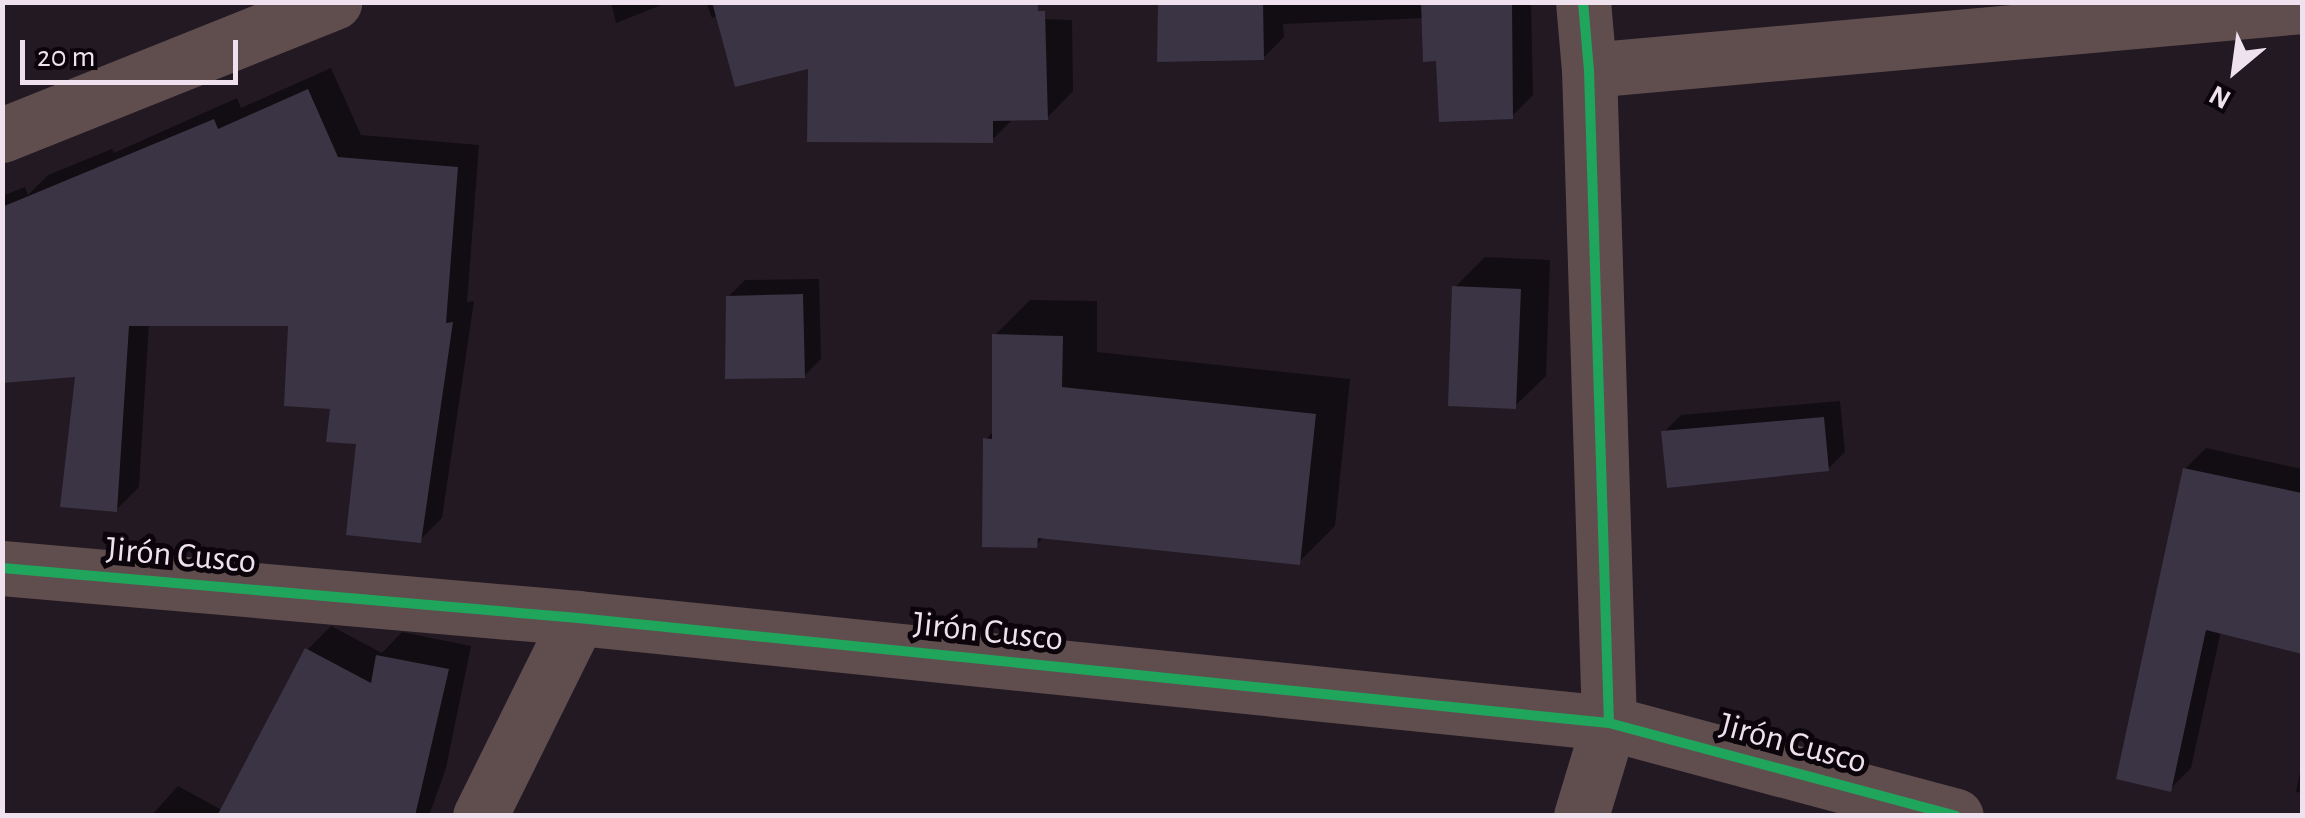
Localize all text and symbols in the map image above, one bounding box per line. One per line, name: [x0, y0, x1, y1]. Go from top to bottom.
scale bar: [25, 20, 242, 82]
north arrow: [2185, 20, 2285, 120]
text: 20 m: [37, 42, 95, 72]
text: N: [2205, 79, 2236, 113]
street label: Jirón Cusco: [104, 529, 258, 583]
street label: Jirón Cusco: [911, 603, 1065, 661]
street label: Jirón Cusco: [1715, 704, 1871, 784]

